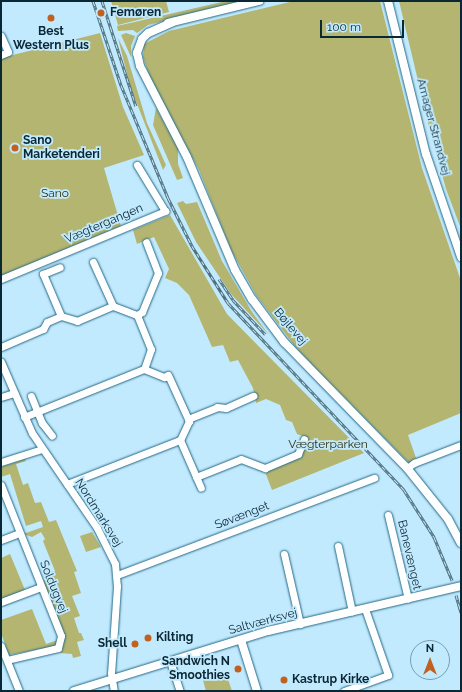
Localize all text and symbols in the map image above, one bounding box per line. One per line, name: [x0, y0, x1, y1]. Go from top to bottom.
place label: Femøren: [110, 6, 161, 20]
marker: Femøren: [95, 7, 107, 19]
scale bar: [322, 12, 406, 38]
marker: Best Western Plus: [46, 13, 56, 23]
text: 100 m: [327, 20, 361, 34]
place label: Best Western Plus: [13, 25, 89, 53]
street label: Amager Strandvej: [413, 77, 453, 177]
place label: Sano Marketenderi: [23, 134, 100, 162]
marker: Sano Marketenderi: [10, 143, 20, 153]
park label: Sano: [41, 187, 69, 201]
street label: Vægtergangen: [63, 201, 145, 247]
street label: Bøjlevej: [270, 306, 310, 348]
park label: Vægterparken: [288, 438, 368, 452]
street label: Nordmarksvej: [71, 476, 125, 550]
street label: Søvænget: [213, 499, 271, 533]
street label: Banevænget: [394, 519, 424, 591]
street label: Soldugvej: [36, 559, 70, 615]
street label: Saltværksvej: [227, 606, 299, 638]
place label: Kilting: [156, 631, 193, 645]
marker: Kilting: [143, 633, 153, 643]
place label: Shell: [98, 637, 127, 651]
marker: Shell: [130, 639, 140, 649]
north arrow: [410, 640, 450, 680]
text: N: [426, 642, 434, 655]
place label: Sandwich N Smoothies: [162, 655, 230, 683]
marker: Sandwich N Smoothies: [233, 664, 243, 674]
place label: Kastrup Kirke: [292, 673, 369, 687]
marker: Kastrup Kirke: [279, 675, 289, 685]

